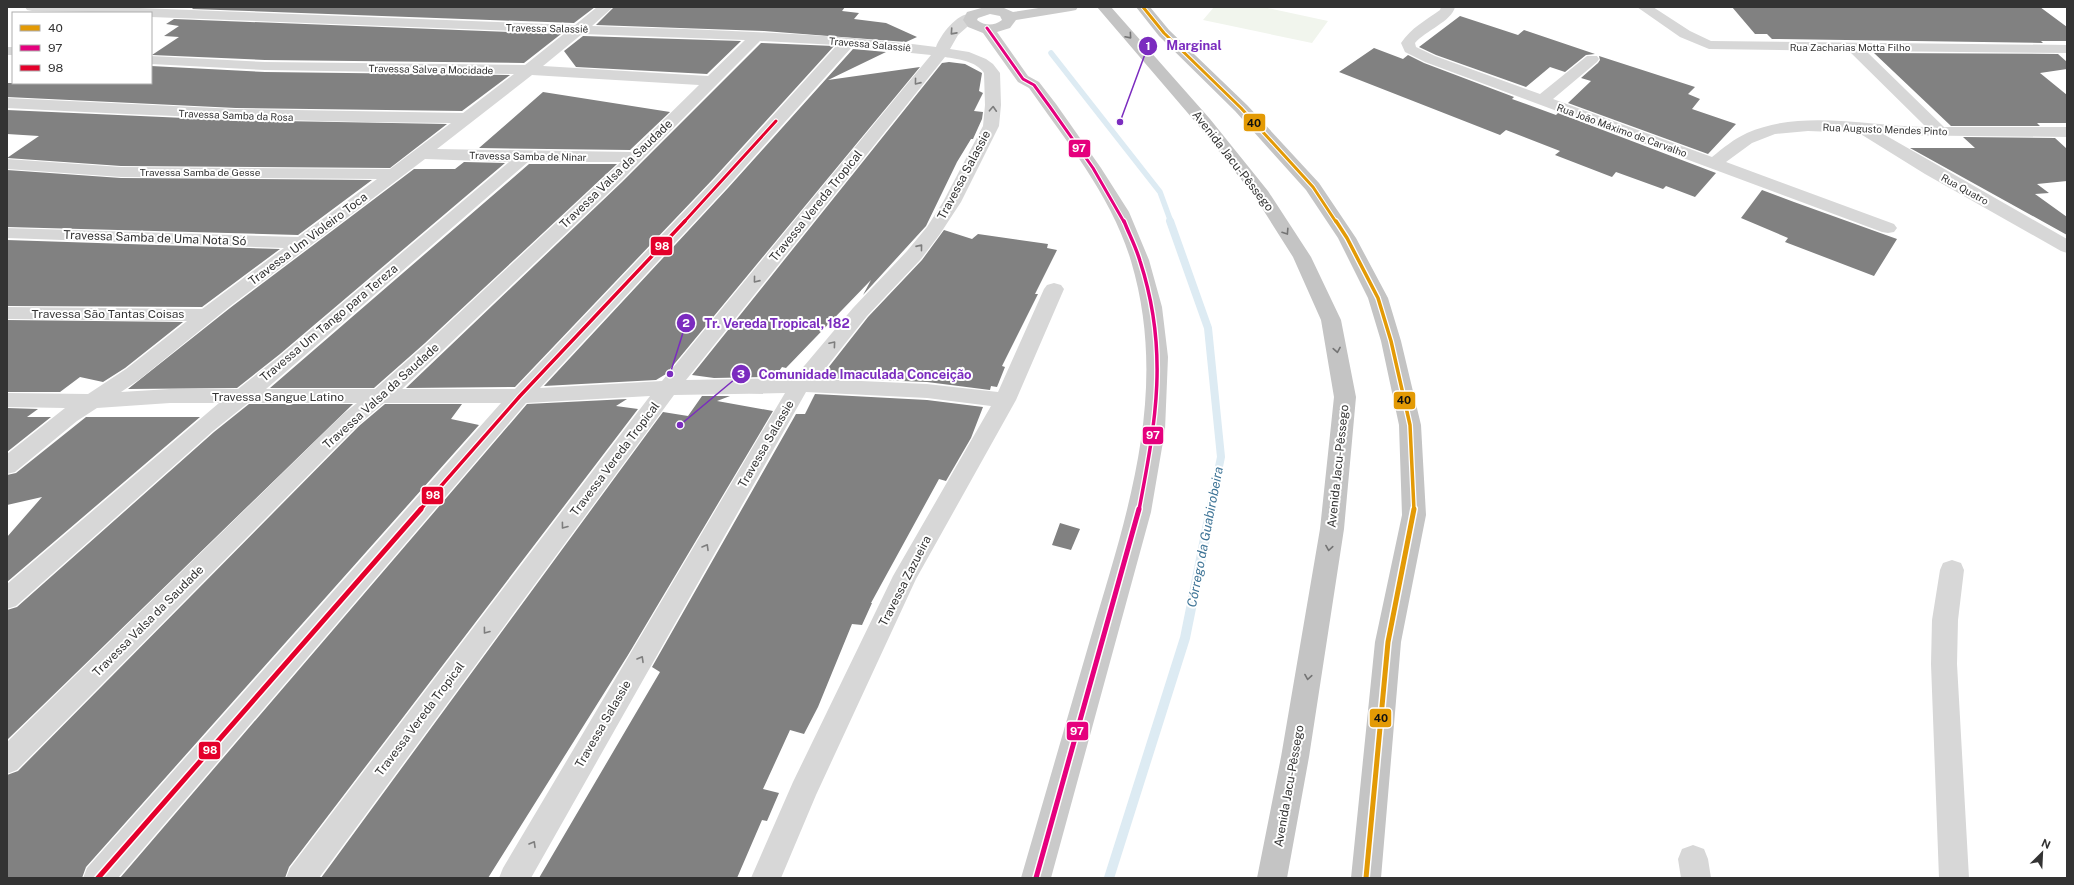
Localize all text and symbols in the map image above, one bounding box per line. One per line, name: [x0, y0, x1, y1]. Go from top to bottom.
legend: [12, 12, 152, 84]
text: 40: [48, 21, 63, 35]
street label: Travessa Salassiê: [506, 21, 589, 35]
one-way arrow: [950, 27, 958, 35]
one-way arrow: [1125, 32, 1132, 39]
callout: Marginal: [1138, 33, 1230, 58]
street label: Travessa Salassiê: [829, 34, 912, 54]
text: Marginal: [1166, 38, 1222, 53]
text: 1: [1145, 39, 1151, 53]
text: 97: [48, 41, 62, 55]
street label: Rua Zacharias Motta Filho: [1790, 41, 1911, 53]
text: 98: [48, 61, 63, 75]
street label: Travessa Salve a Mocidade: [369, 62, 494, 76]
one-way arrow: [915, 77, 922, 84]
street label: Rua João Máximo de Carvalho: [1555, 101, 1689, 159]
one-way arrow: [988, 106, 997, 112]
street label: Travessa Samba da Rosa: [178, 107, 294, 123]
street label: Avenida Jacu-Pêssego: [1189, 108, 1277, 214]
line badge: 40: [1243, 113, 1266, 132]
street label: Travessa Valsa da Saudade: [557, 116, 675, 231]
text: 40: [1247, 117, 1261, 129]
street label: Rua Augusto Mendes Pinto: [1822, 121, 1948, 137]
street label: Travessa Salassie: [935, 128, 993, 222]
line badge: 97: [1068, 139, 1091, 158]
text: 97: [1072, 142, 1086, 154]
street label: Travessa Vereda Tropical: [767, 147, 865, 264]
street label: Travessa Samba de Ninar: [469, 149, 587, 163]
street label: Travessa Samba de Gesse: [140, 166, 261, 178]
street label: Rua Quatro: [1939, 171, 1991, 207]
street label: Travessa Um Violeiro Toca: [246, 190, 370, 288]
one-way arrow: [1281, 227, 1288, 234]
street label: Travessa Samba de Uma Nota Só: [63, 228, 247, 248]
line badge: 98: [650, 236, 673, 256]
text: 98: [655, 240, 669, 252]
one-way arrow: [916, 245, 923, 252]
street label: Travessa Um Tango para Tereza: [257, 261, 401, 385]
one-way arrow: [753, 276, 760, 283]
street label: Travessa São Tantas Coisas: [32, 307, 184, 321]
callout: Tr. Vereda Tropical, 182: [676, 311, 858, 336]
text: 2: [682, 316, 690, 330]
text: Tr. Vereda Tropical, 182: [704, 316, 850, 331]
street label: Travessa Valsa da Saudade: [320, 340, 442, 452]
one-way arrow: [829, 341, 836, 348]
one-way arrow: [1332, 347, 1341, 353]
callout: Comunidade Imaculada Conceição: [731, 362, 980, 387]
text: 3: [737, 367, 745, 381]
text: Comunidade Imaculada Conceição: [758, 367, 972, 382]
street label: Travessa Sangue Latino: [212, 390, 344, 404]
line badge: 40: [1393, 391, 1416, 410]
text: 40: [1397, 394, 1411, 406]
street label: Travessa Salassie: [735, 398, 797, 490]
street label: Travessa Vereda Tropical: [568, 399, 663, 519]
street label: Avenida Jacu-Pêssego: [1325, 404, 1351, 528]
line badge: 97: [1142, 426, 1164, 445]
text: 97: [1146, 429, 1160, 441]
water label: Córrego da Guabirobeira: [1184, 465, 1226, 609]
line badge: 98: [421, 486, 444, 505]
text: 98: [426, 489, 440, 501]
one-way arrow: [562, 522, 569, 529]
street label: Travessa Zazueira: [876, 533, 934, 629]
one-way arrow: [702, 544, 709, 551]
one-way arrow: [1325, 545, 1334, 551]
street label: Travessa Valsa da Saudade: [90, 563, 206, 679]
one-way arrow: [484, 626, 491, 633]
one-way arrow: [636, 656, 644, 663]
street label: Travessa Vereda Tropical: [373, 659, 468, 779]
one-way arrow: [1304, 674, 1313, 680]
street label: Travessa Salassie: [572, 678, 634, 770]
line badge: 40: [1369, 708, 1392, 728]
text: 40: [1374, 712, 1388, 724]
line badge: 97: [1066, 721, 1089, 741]
street label: Avenida Jacu-Pêssego: [1271, 724, 1307, 848]
text: 97: [1070, 725, 1084, 737]
line badge: 98: [198, 741, 221, 760]
text: 98: [203, 744, 217, 756]
north arrow: [2022, 833, 2062, 873]
text: N: [2040, 837, 2052, 851]
one-way arrow: [529, 841, 536, 848]

